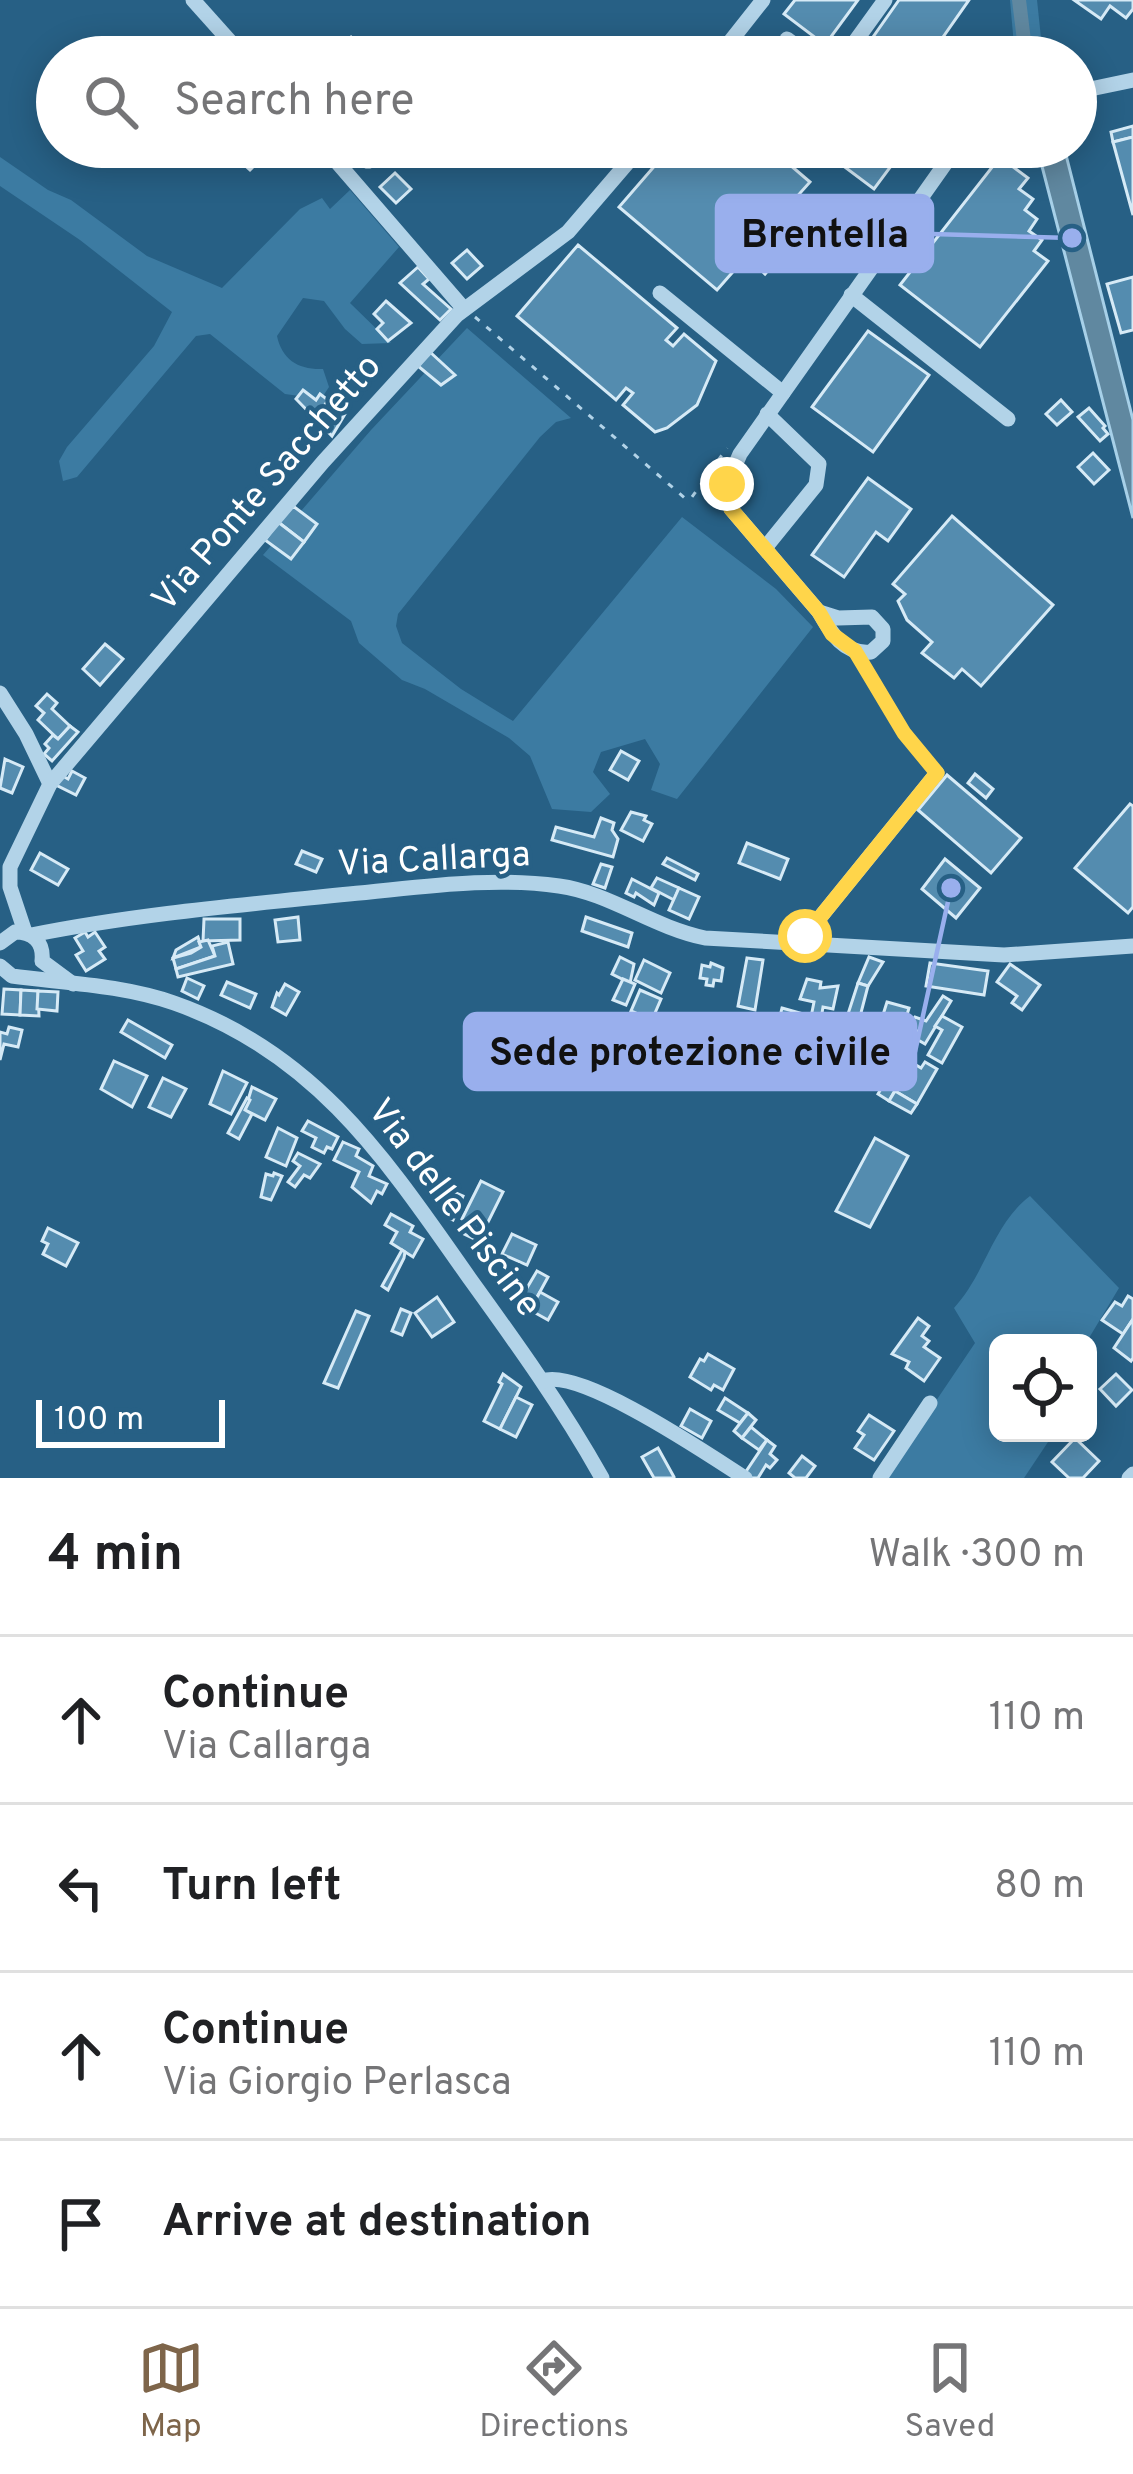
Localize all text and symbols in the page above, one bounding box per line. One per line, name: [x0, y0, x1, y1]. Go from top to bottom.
search box: [36, 36, 1097, 168]
icon: search: [78, 69, 144, 135]
text: Search here: [174, 74, 414, 131]
callout: Brentella: [717, 196, 932, 271]
text: Brentella: [741, 213, 909, 262]
street label: Via Ponte Sacchetto: [143, 345, 393, 623]
route end: [700, 457, 754, 511]
street label: Via Callarga: [336, 833, 532, 889]
route start: [778, 909, 832, 963]
callout: Sede protezione civile: [465, 1014, 915, 1089]
text: Sede protezione civile: [489, 1031, 891, 1080]
street label: Via delle Piscine: [356, 1091, 550, 1327]
map controls: [989, 1334, 1097, 1442]
button: locate: [989, 1334, 1097, 1442]
scale bar: [36, 1394, 225, 1447]
text: 100 m: [54, 1400, 144, 1442]
text: 4 min: [48, 1524, 183, 1589]
text: Walk · 300 m: [868, 1532, 1085, 1581]
text: Continue: [162, 1667, 349, 1724]
icon: ahead: [48, 1687, 114, 1753]
text: 110 m: [989, 1695, 1085, 1744]
text: Via Callarga: [162, 1724, 371, 1773]
icon: left: [48, 1855, 114, 1921]
text: Turn left: [162, 1859, 341, 1916]
text: 80 m: [994, 1863, 1085, 1912]
text: Continue: [162, 2003, 349, 2060]
icon: ahead: [48, 2023, 114, 2089]
text: 110 m: [989, 2031, 1085, 2080]
text: Via Giorgio Perlasca: [162, 2060, 512, 2109]
icon: arrive: [48, 2191, 114, 2257]
text: Arrive at destination: [162, 2195, 592, 2252]
tab: Map: [138, 2335, 204, 2449]
tab: Directions: [479, 2335, 629, 2449]
tab: Saved: [905, 2335, 995, 2449]

